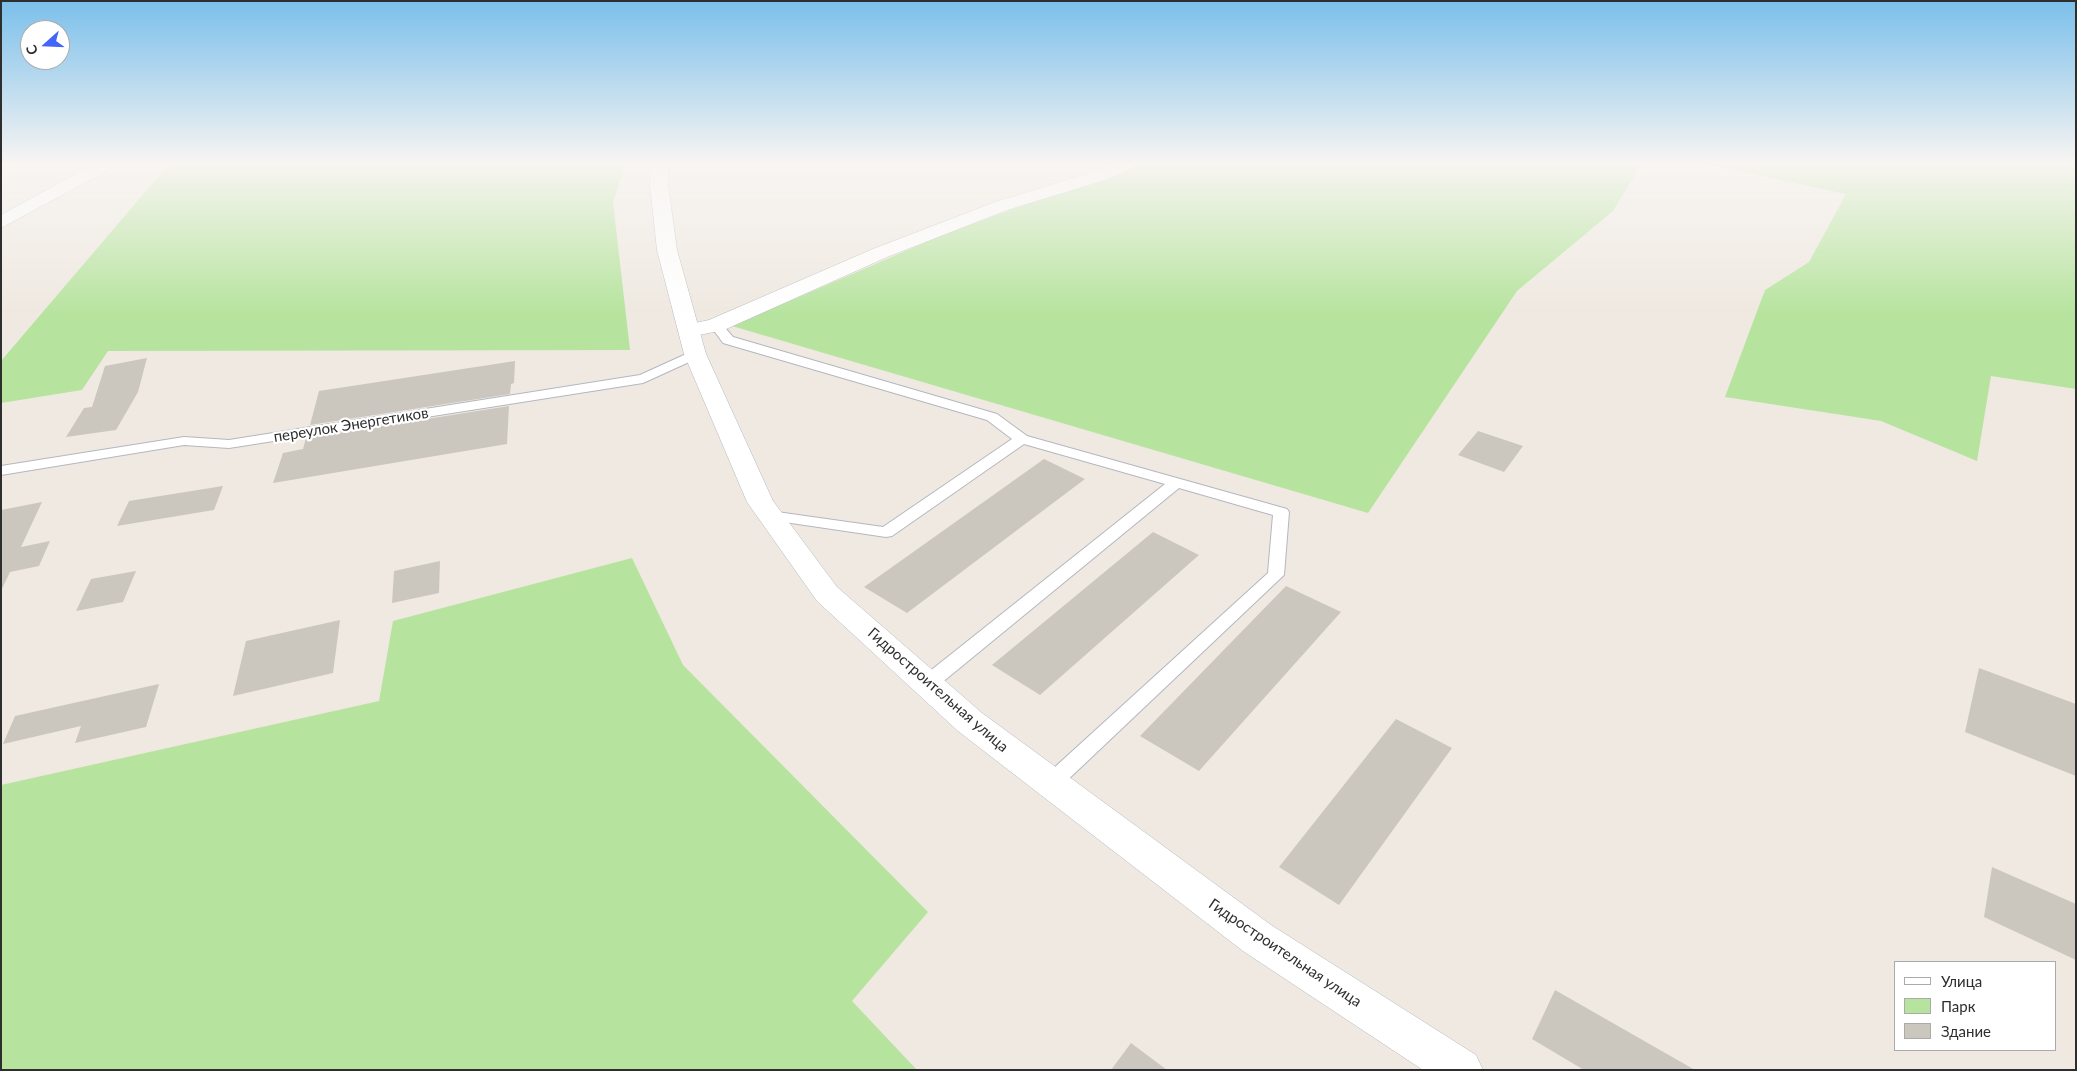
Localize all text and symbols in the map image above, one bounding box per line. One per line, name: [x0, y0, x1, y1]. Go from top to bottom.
north arrow: [20, 20, 70, 70]
text: С: [22, 43, 41, 57]
street label: переулок Энергетиков: [272, 404, 430, 446]
street label: Гидростроительная улица: [864, 624, 1012, 756]
street label: Гидростроительная улица: [1205, 895, 1365, 1011]
legend: [1894, 961, 2057, 1051]
text: Улица: [1941, 972, 1982, 990]
text: Парк: [1941, 997, 1975, 1015]
text: Здание: [1941, 1022, 1991, 1040]

